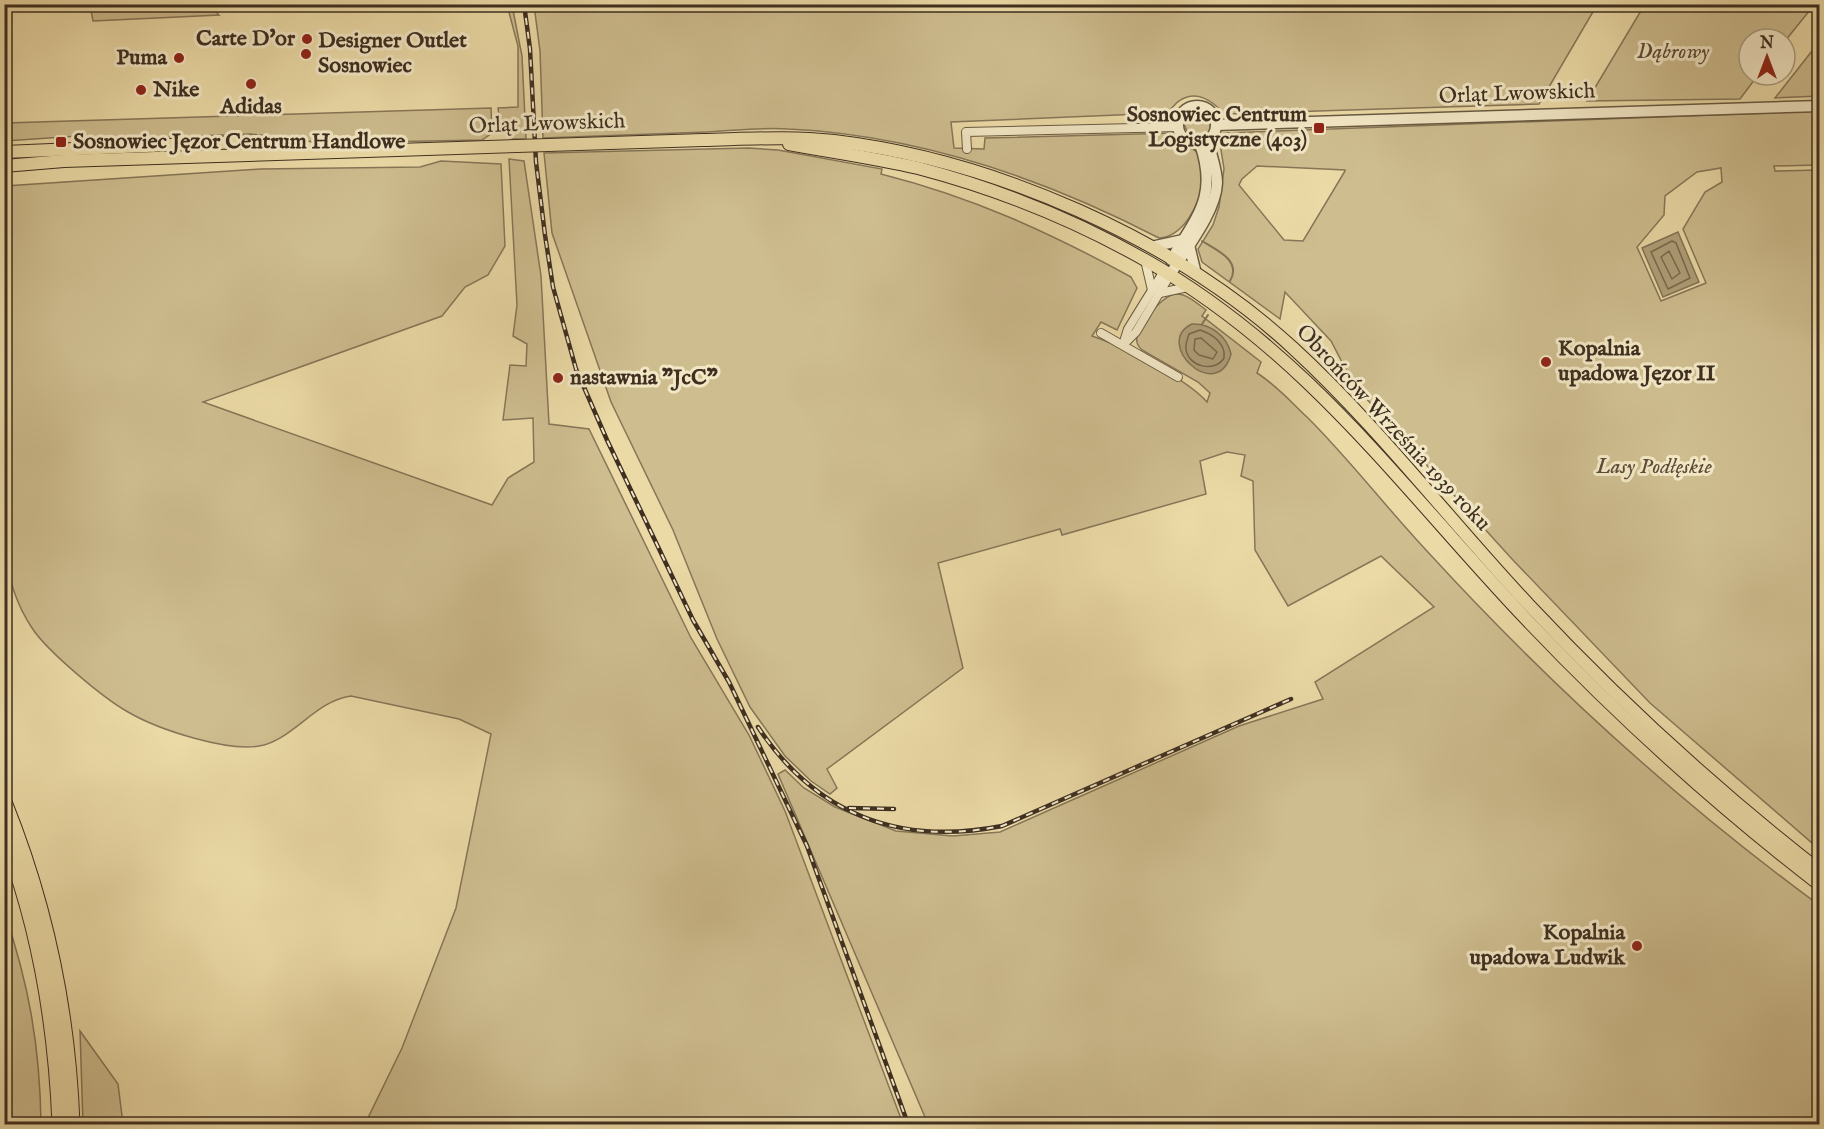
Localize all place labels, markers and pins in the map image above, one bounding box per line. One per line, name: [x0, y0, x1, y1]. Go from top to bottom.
place label: Carte D'or: [196, 25, 296, 53]
place label: Designer Outlet Sosnowiec: [318, 27, 467, 80]
marker: Carte D'or: [300, 32, 314, 46]
place label: Puma: [116, 44, 167, 72]
marker: Designer Outlet Sosnowiec: [299, 47, 313, 61]
marker: Puma: [172, 51, 186, 65]
place label: Nike: [152, 76, 199, 104]
marker: Adidas: [244, 77, 258, 91]
marker: Nike: [134, 83, 148, 97]
place label: Adidas: [219, 93, 282, 121]
place label: Sosnowiec Centrum Logistyczne (403): [1127, 101, 1307, 154]
marker: Sosnowiec Centrum Logistyczne (403): [1312, 121, 1326, 135]
place label: Sosnowiec Jęzor Centrum Handlowe: [73, 128, 405, 156]
marker: Sosnowiec Jęzor Centrum Handlowe: [54, 135, 68, 149]
place label: Kopalnia upadowa Jęzor II: [1558, 335, 1716, 388]
marker: Kopalnia upadowa Jęzor II: [1539, 355, 1553, 369]
place label: nastawnia "JcC": [570, 364, 718, 392]
marker: nastawnia "JcC": [551, 371, 565, 385]
place label: Kopalnia upadowa Ludwik: [1469, 919, 1626, 972]
marker: Kopalnia upadowa Ludwik: [1630, 939, 1644, 953]

